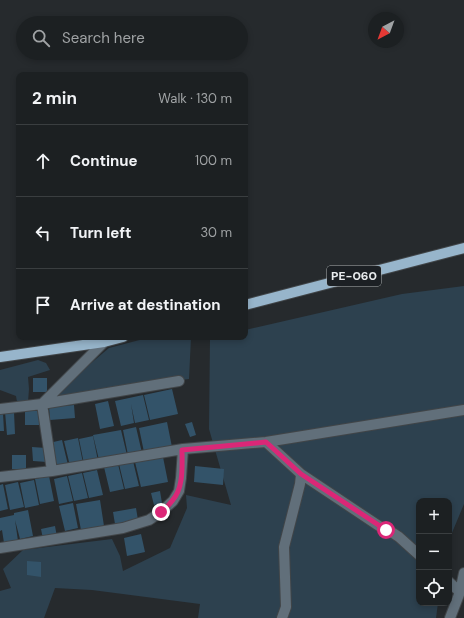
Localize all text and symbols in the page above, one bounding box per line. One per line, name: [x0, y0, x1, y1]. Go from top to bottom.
north arrow: [368, 12, 404, 48]
search box: [16, 16, 248, 60]
icon: search: [30, 27, 52, 49]
text: Search here: [62, 28, 145, 48]
text: 2 min: [32, 87, 77, 109]
text: Walk · 130 m: [158, 90, 232, 107]
icon: ahead: [32, 150, 54, 172]
text: Continue: [70, 151, 138, 171]
text: 100 m: [195, 152, 232, 169]
icon: left: [32, 222, 54, 244]
text: Turn left: [70, 223, 131, 243]
text: 30 m: [200, 224, 232, 241]
road number: PE-060: [327, 266, 381, 286]
icon: arrive: [32, 294, 54, 316]
text: Arrive at destination: [70, 295, 221, 315]
map controls: [416, 498, 452, 606]
button: +: [416, 498, 452, 534]
route end: [152, 503, 170, 521]
route start: [377, 521, 395, 539]
button: −: [416, 534, 452, 570]
button: locate: [416, 570, 452, 606]

